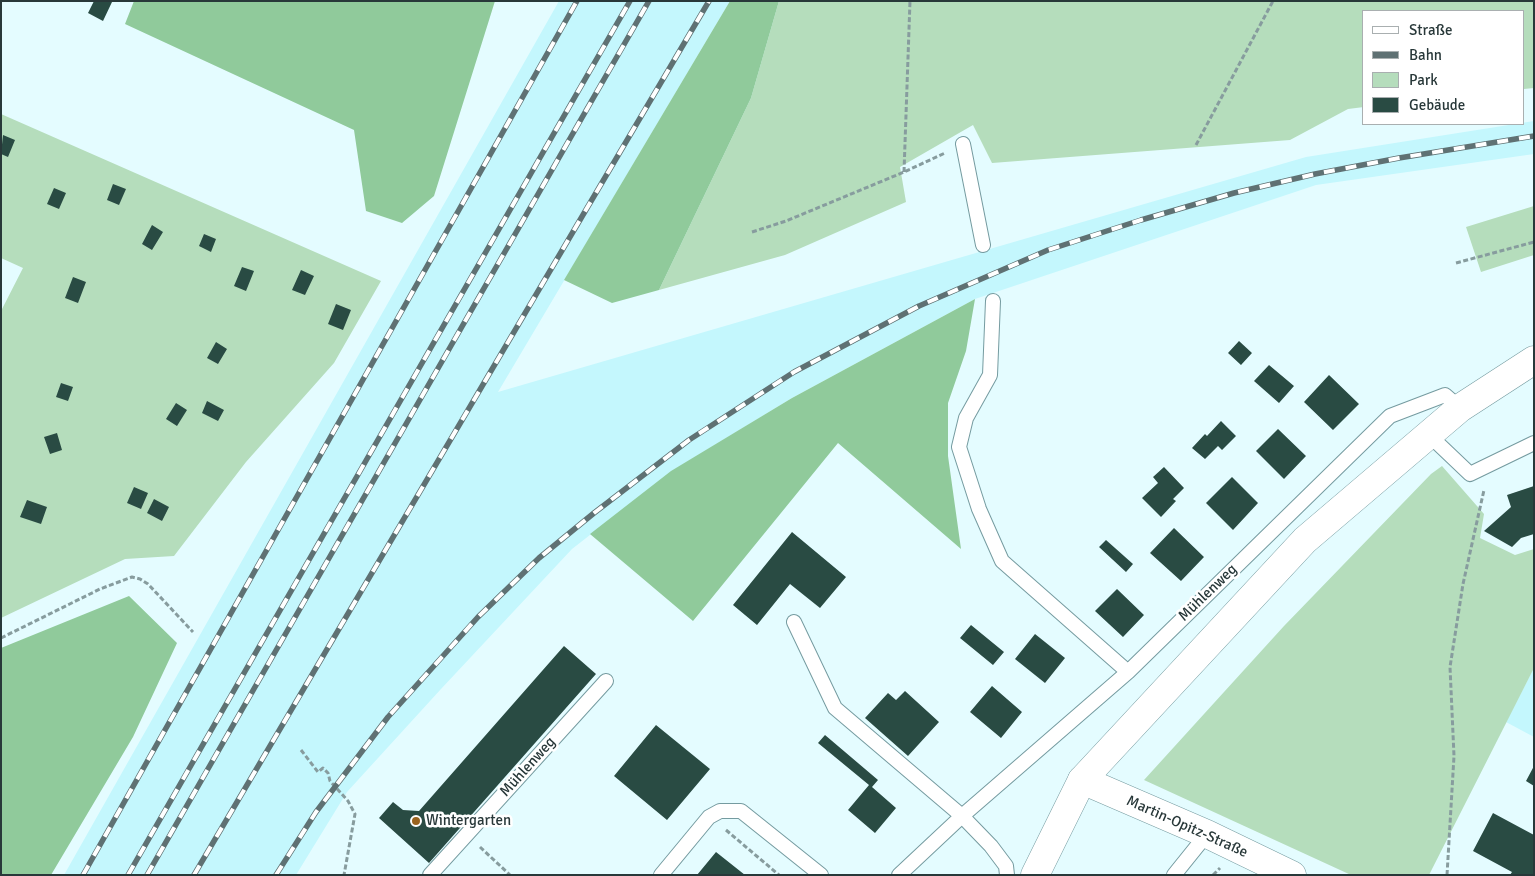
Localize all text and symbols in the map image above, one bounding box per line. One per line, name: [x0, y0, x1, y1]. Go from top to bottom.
legend: [1362, 10, 1525, 125]
text: Straße: [1409, 21, 1453, 39]
text: Bahn: [1409, 46, 1442, 64]
text: Park: [1409, 71, 1438, 89]
text: Gebäude: [1409, 96, 1465, 114]
street label: Mühlenweg: [1175, 561, 1241, 625]
street label: Mühlenweg: [496, 733, 560, 801]
street label: Martin-Opitz-Straße: [1124, 792, 1250, 862]
place label: Wintergarten: [426, 812, 511, 830]
marker: Wintergarten: [410, 815, 422, 827]

